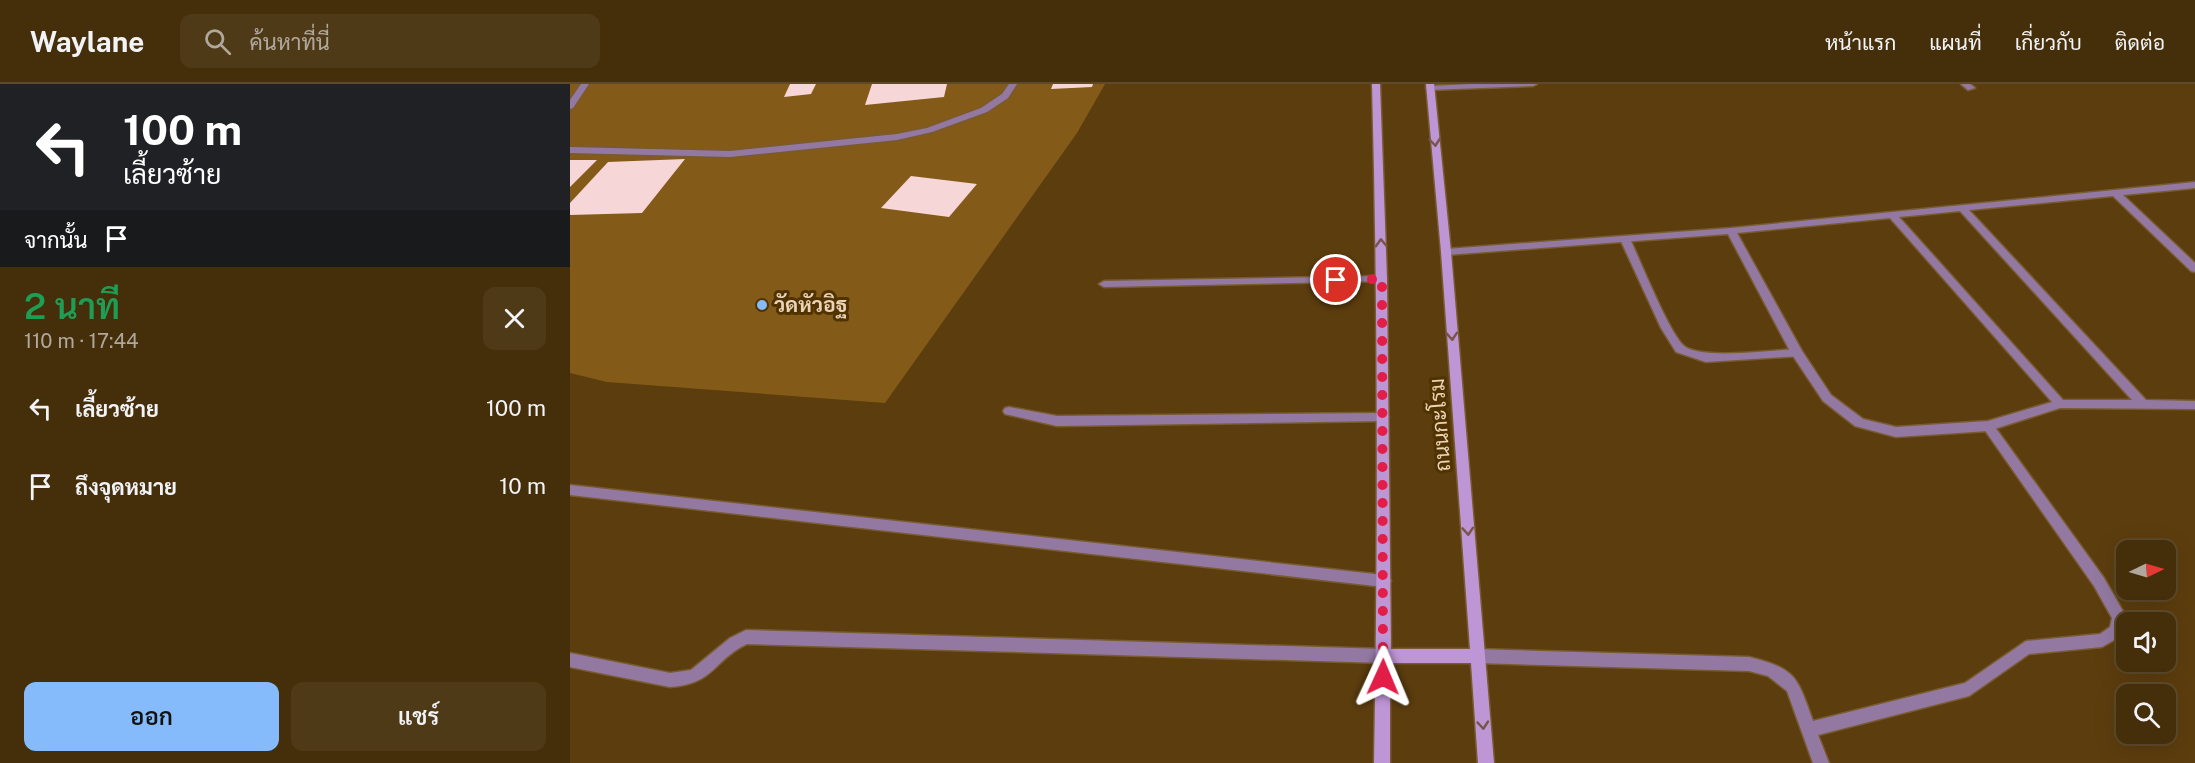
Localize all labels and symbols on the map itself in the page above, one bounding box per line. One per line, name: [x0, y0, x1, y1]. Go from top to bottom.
one-way arrow: [1428, 138, 1441, 147]
one-way arrow: [1375, 238, 1387, 247]
pin: [1310, 254, 1361, 305]
place label: วัดหัวอิฐ: [774, 292, 848, 319]
marker: วัดหัวอิฐ: [755, 298, 769, 312]
one-way arrow: [1446, 332, 1459, 341]
street label: ถนนกะโรม: [1424, 378, 1455, 472]
one-way arrow: [1461, 526, 1474, 535]
north arrow: [2116, 540, 2176, 600]
position arrow: [1351, 645, 1415, 709]
one-way arrow: [1476, 721, 1489, 730]

